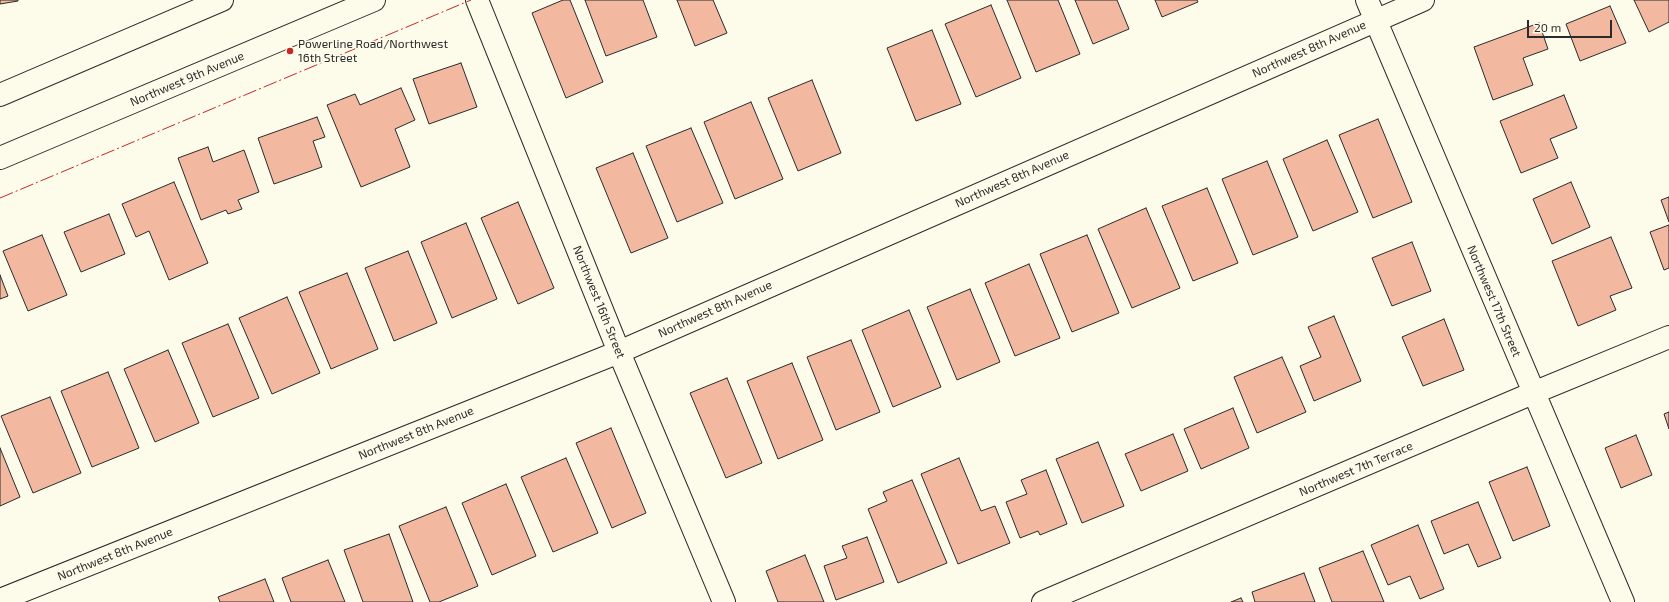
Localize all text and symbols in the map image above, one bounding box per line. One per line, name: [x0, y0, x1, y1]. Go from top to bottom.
scale bar: [1529, 12, 1614, 38]
street label: Northwest 8th Avenue: [1250, 17, 1368, 81]
text: 20 m: [1534, 20, 1561, 34]
place label: Powerline Road/Northwest 16th Street: [298, 37, 448, 65]
marker: Powerline Road/Northwest 16th Street: [285, 46, 295, 56]
street label: Northwest 9th Avenue: [128, 48, 246, 110]
street label: Northwest 8th Avenue: [953, 147, 1071, 211]
street label: Northwest 16th Street: [570, 243, 628, 361]
street label: Northwest 17th Street: [1464, 243, 1524, 359]
street label: Northwest 8th Avenue: [656, 277, 774, 341]
street label: Northwest 8th Avenue: [356, 403, 476, 463]
street label: Northwest 7th Terrace: [1297, 439, 1415, 499]
street label: Northwest 8th Avenue: [55, 524, 175, 584]

